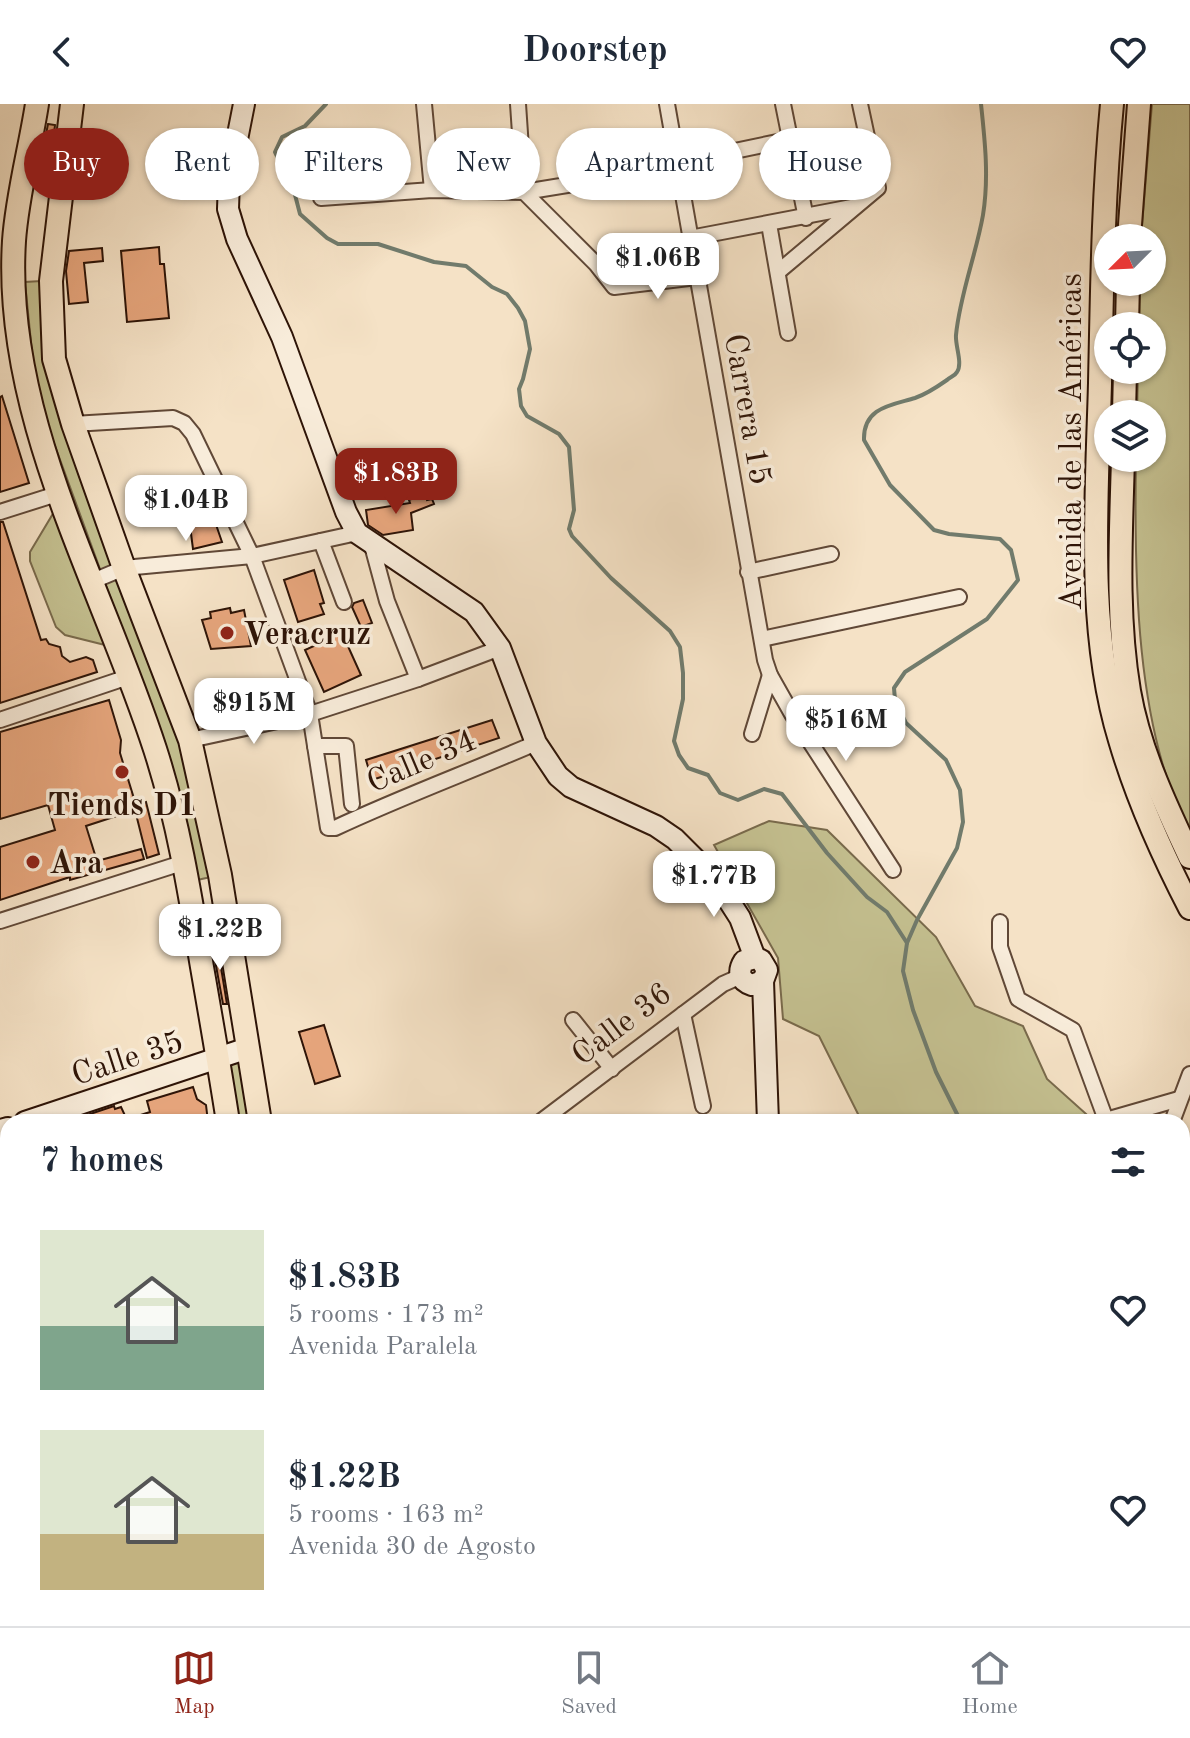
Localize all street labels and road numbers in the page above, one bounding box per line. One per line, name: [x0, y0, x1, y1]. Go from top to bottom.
street label: Avenida de las Américas: [1057, 273, 1089, 611]
street label: Carrera 15: [717, 331, 775, 488]
street label: Calle 34: [363, 725, 482, 800]
street label: Calle 36: [567, 978, 678, 1073]
street label: Calle 35: [68, 1027, 188, 1093]

